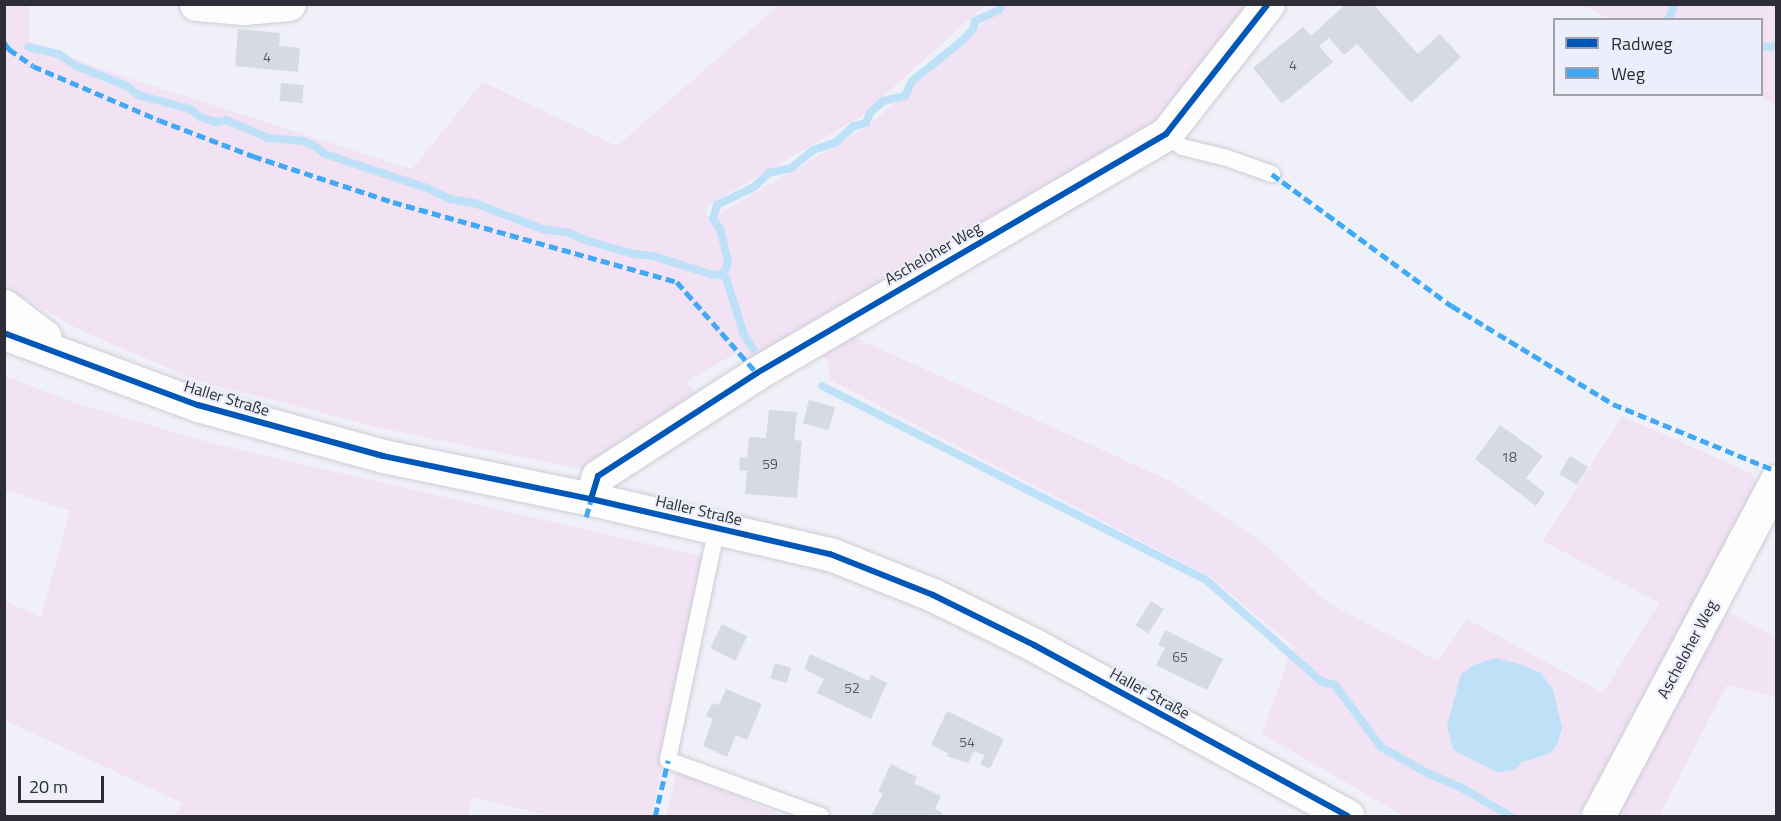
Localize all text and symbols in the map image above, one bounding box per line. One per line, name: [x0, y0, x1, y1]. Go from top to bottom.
legend: [1553, 18, 1763, 96]
text: Radweg: [1611, 30, 1673, 57]
house number: 4: [263, 49, 271, 65]
house number: 4: [1289, 57, 1297, 73]
text: Weg: [1611, 60, 1645, 87]
street label: Ascheloher Weg: [881, 218, 985, 288]
street label: Haller Straße: [182, 376, 272, 420]
house number: 18: [1501, 449, 1517, 465]
house number: 59: [762, 456, 778, 472]
street label: Haller Straße: [654, 491, 744, 529]
street label: Ascheloher Weg: [1653, 597, 1721, 701]
house number: 65: [1172, 649, 1188, 665]
street label: Haller Straße: [1107, 663, 1193, 723]
house number: 52: [844, 680, 860, 696]
house number: 54: [959, 734, 975, 750]
scale bar: [21, 764, 106, 802]
text: 20 m: [29, 773, 68, 800]

